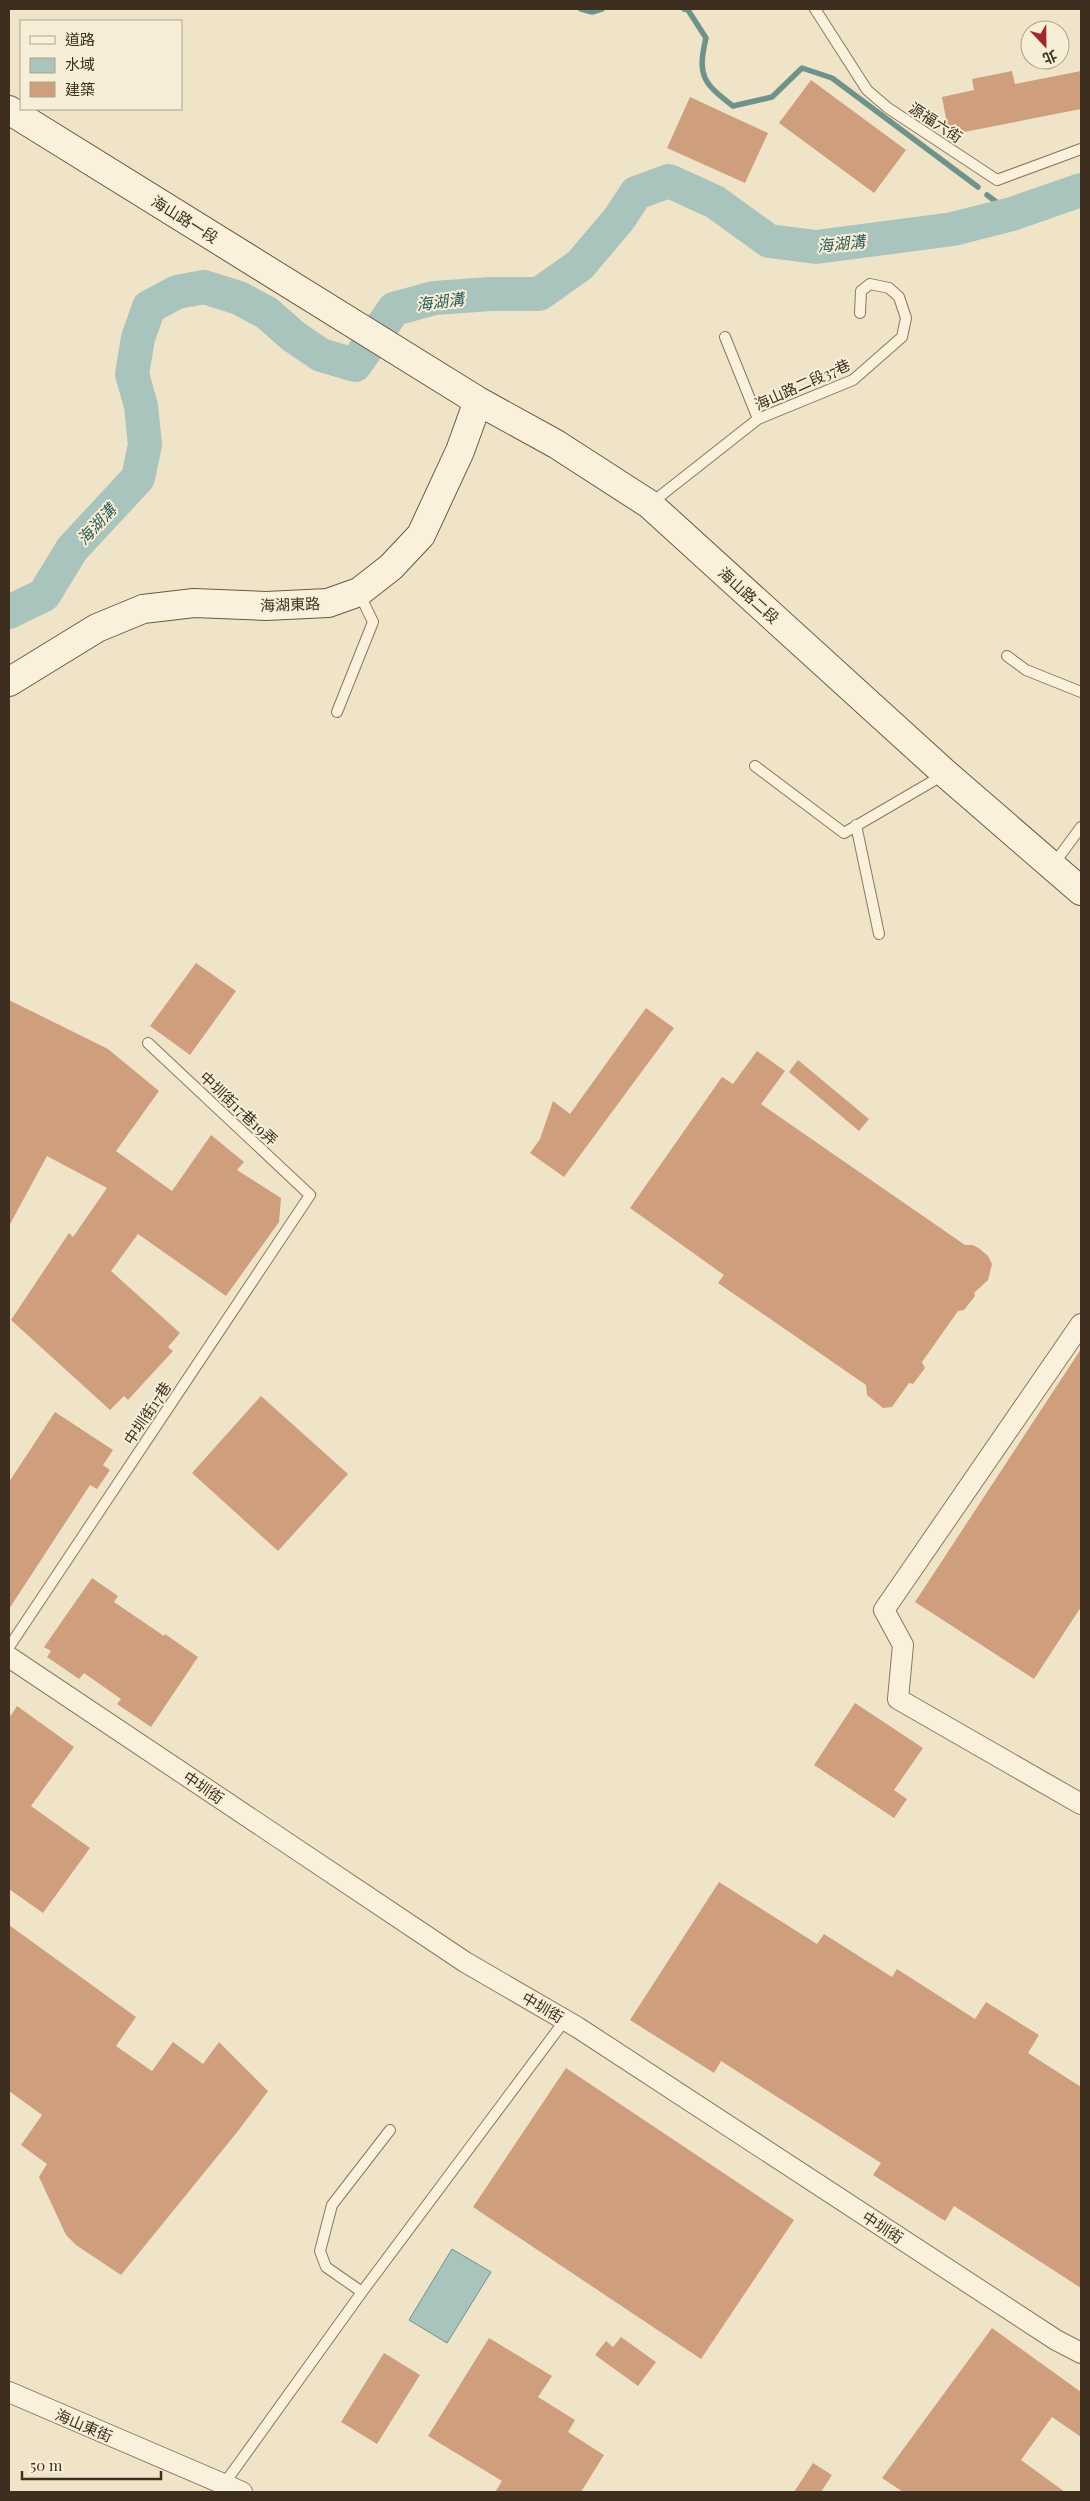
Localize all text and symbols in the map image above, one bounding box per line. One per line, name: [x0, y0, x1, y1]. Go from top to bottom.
legend: [20, 20, 182, 110]
north arrow: [1020, 20, 1070, 70]
text: 道路: [65, 29, 95, 49]
text: 北: [1040, 46, 1060, 69]
text: 水域: [65, 54, 95, 74]
text: 建築: [65, 79, 95, 99]
street label: 源福六街: [905, 97, 967, 147]
street label: 海山路一段: [148, 191, 222, 247]
water label: 海湖溝: [816, 230, 868, 256]
water label: 海湖溝: [415, 287, 467, 314]
street label: 海山路二段37巷: [751, 354, 853, 414]
water label: 海湖溝: [72, 498, 121, 549]
street label: 海山路二段: [714, 562, 784, 628]
street label: 海湖東路: [260, 593, 320, 615]
street label: 中圳街17巷19弄: [196, 1067, 282, 1149]
street label: 中圳街17巷: [119, 1378, 175, 1448]
street label: 中圳街: [180, 1766, 228, 1808]
street label: 中圳街: [519, 1987, 567, 2027]
street label: 中圳街: [859, 2206, 907, 2248]
street label: 海山東街: [52, 2404, 116, 2446]
scale bar: [22, 2448, 161, 2480]
text: 50 m: [30, 2455, 63, 2475]

